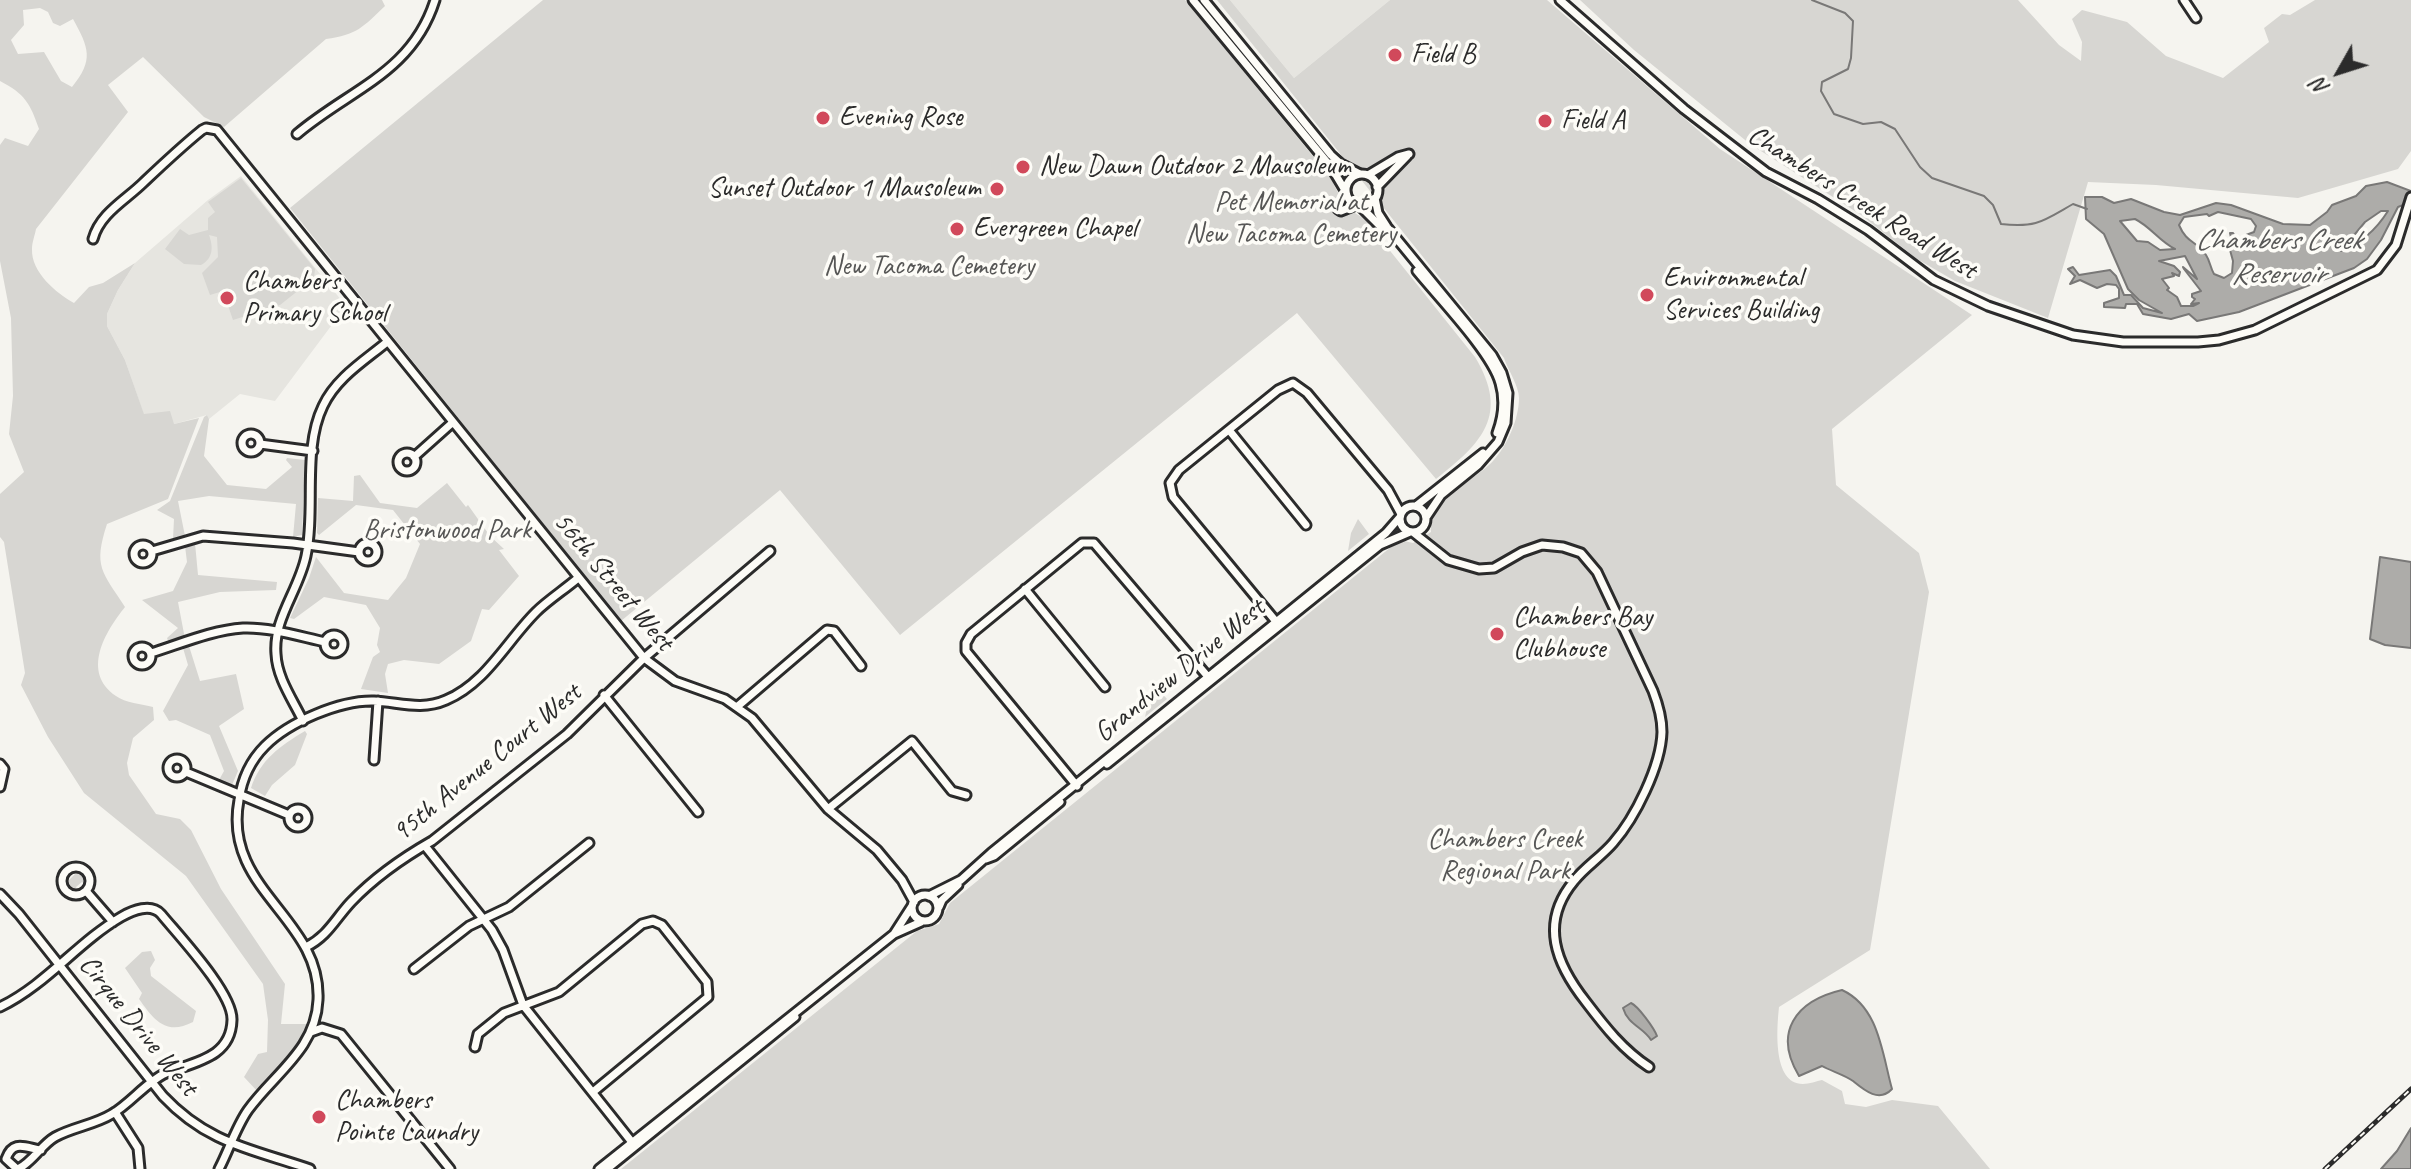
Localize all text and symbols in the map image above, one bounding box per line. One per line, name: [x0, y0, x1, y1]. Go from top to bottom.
north arrow: [2299, 32, 2379, 112]
place label: Field B: [1411, 38, 1475, 72]
marker: Field B: [1386, 46, 1404, 64]
text: N: [2305, 73, 2336, 101]
place label: Evening Rose: [839, 101, 962, 135]
place label: Field A: [1561, 104, 1625, 138]
marker: Evening Rose: [814, 109, 832, 127]
marker: Field A: [1536, 112, 1554, 130]
street label: Chambers Creek Road West: [1741, 119, 1983, 287]
place label: New Dawn Outdoor 2 Mausoleum: [1039, 150, 1351, 184]
marker: New Dawn Outdoor 2 Mausoleum: [1014, 158, 1032, 176]
place label: Sunset Outdoor 1 Mausoleum: [708, 172, 981, 206]
marker: Sunset Outdoor 1 Mausoleum: [988, 180, 1006, 198]
park label: Pet Memorial at New Tacoma Cemetery: [1186, 186, 1396, 252]
place label: Evergreen Chapel: [973, 212, 1136, 246]
marker: Evergreen Chapel: [948, 220, 966, 238]
water label: Chambers Creek Reservoir: [2195, 223, 2361, 294]
park label: New Tacoma Cemetery: [824, 250, 1034, 284]
place label: Environmental Services Building: [1663, 262, 1819, 328]
place label: Chambers Primary School: [243, 265, 386, 331]
marker: Environmental Services Building: [1638, 286, 1656, 304]
marker: Chambers Primary School: [218, 289, 236, 307]
street label: 56th Street West: [545, 506, 681, 658]
park label: Bristonwood Park: [363, 514, 531, 548]
street label: Grandview Drive West: [1088, 592, 1272, 750]
place label: Chambers Bay Clubhouse: [1513, 601, 1652, 667]
marker: Chambers Bay Clubhouse: [1488, 625, 1506, 643]
street label: 95th Avenue Court West: [386, 677, 588, 849]
park label: Chambers Creek Regional Park: [1428, 823, 1582, 889]
street label: Cirque Drive West: [71, 949, 205, 1103]
place label: Chambers Pointe Laundry: [335, 1084, 478, 1150]
marker: Chambers Pointe Laundry: [310, 1108, 328, 1126]

